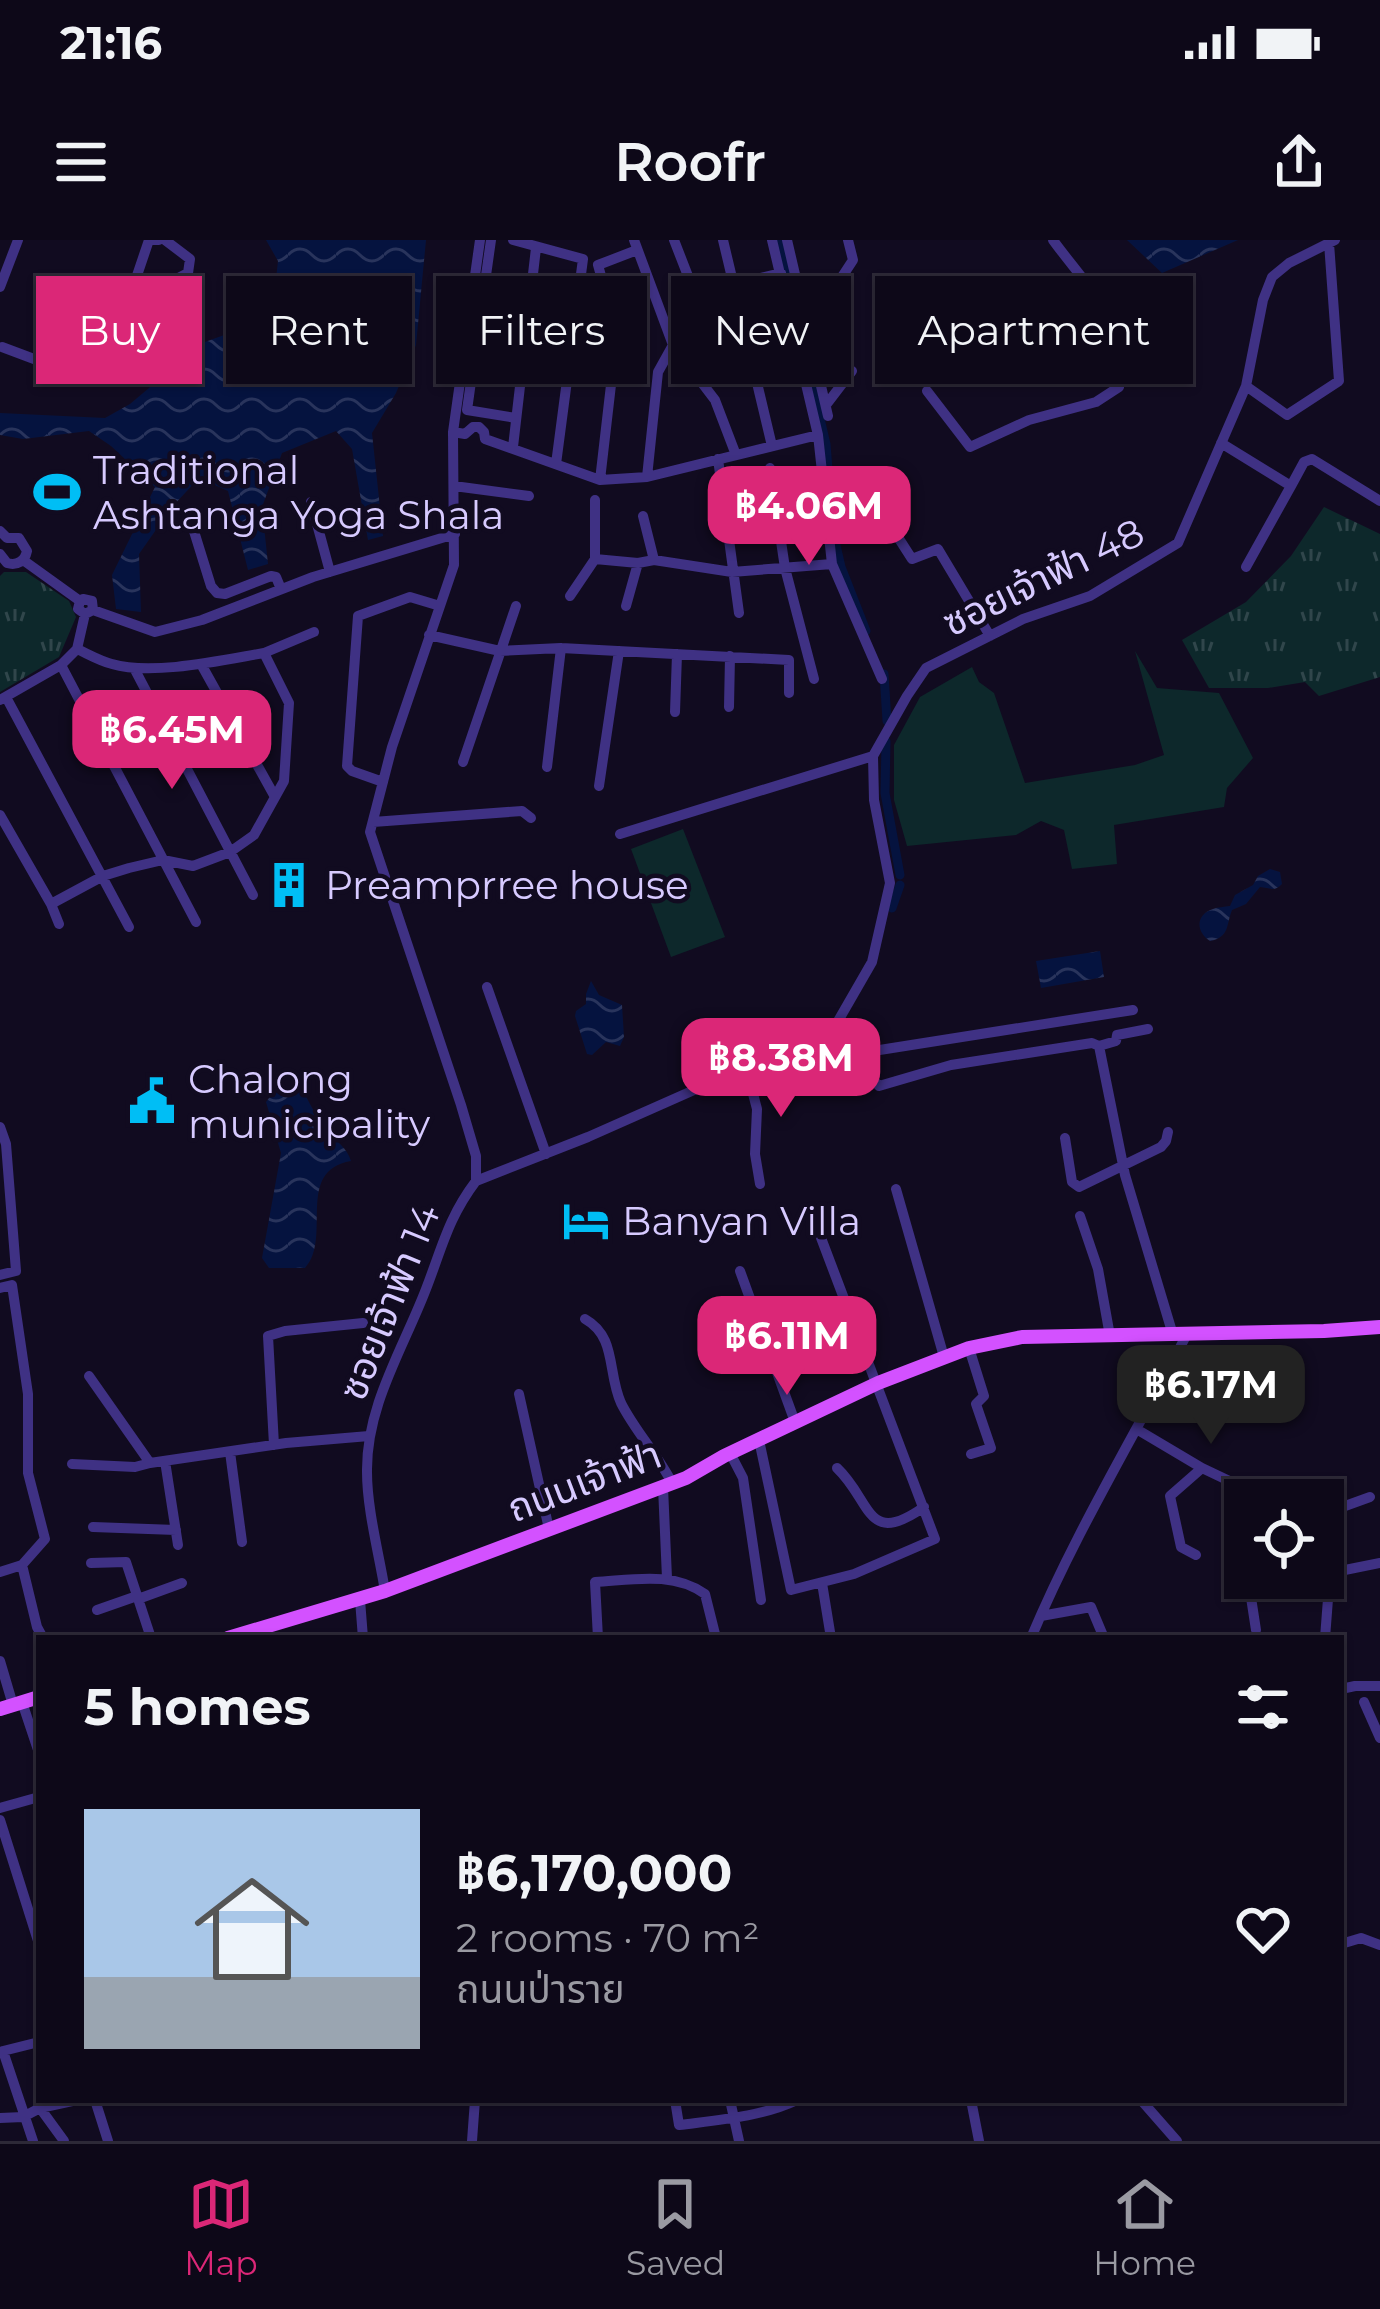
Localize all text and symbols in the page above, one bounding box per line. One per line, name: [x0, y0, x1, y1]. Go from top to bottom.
text: 21:16: [60, 15, 162, 70]
icon: menu: [48, 129, 114, 195]
text: Roofr: [614, 129, 766, 195]
icon: share: [1266, 129, 1332, 195]
chip: Buy: [36, 276, 202, 384]
chip: Rent: [226, 276, 412, 384]
chip: Filters: [436, 276, 647, 384]
chip: New: [671, 276, 851, 384]
chip: Apartment: [875, 276, 1193, 384]
place label: Traditional Ashtanga Yoga Shala: [93, 446, 504, 539]
pin: ฿4.06M: [711, 466, 907, 568]
sports icon: Traditional Ashtanga Yoga Shala: [32, 467, 82, 517]
text: ฿4.06M: [735, 481, 883, 529]
street label: ซอยเจ้าฟ้า 48: [935, 508, 1151, 646]
pin: ฿6.45M: [74, 690, 270, 792]
text: ฿6.45M: [99, 705, 245, 753]
building icon: Preamprree house: [264, 860, 314, 910]
place label: Preamprree house: [325, 861, 689, 909]
pin: ฿8.38M: [683, 1018, 879, 1120]
text: ฿8.38M: [708, 1033, 854, 1081]
place label: Chalong municipality: [188, 1055, 431, 1148]
public building icon: Chalong municipality: [127, 1076, 177, 1126]
hotel icon: Banyan Villa: [561, 1196, 611, 1246]
street label: ซอยเจ้าฟ้า 14: [328, 1197, 450, 1407]
place label: Banyan Villa: [622, 1197, 861, 1245]
pin: ฿6.11M: [689, 1296, 885, 1398]
text: ฿6.11M: [724, 1311, 850, 1359]
pin: ฿6.17M: [1113, 1345, 1309, 1447]
text: ฿6.17M: [1144, 1360, 1278, 1408]
street label: ถนนเจ้าฟ้า: [500, 1430, 668, 1532]
map controls: [1224, 1479, 1344, 1599]
button: locate: [1224, 1479, 1344, 1599]
icon: filters: [1230, 1674, 1296, 1740]
text: 5 homes: [84, 1676, 311, 1738]
text: ฿6,170,000: [456, 1842, 732, 1904]
icon: home: [180, 1857, 324, 2001]
icon: heart: [1230, 1896, 1296, 1962]
text: 2 rooms · 70 m²: [456, 1914, 759, 1962]
text: ถนนป่าราย: [456, 1965, 625, 2013]
tab: Map: [184, 2171, 258, 2283]
tab: Saved: [626, 2171, 725, 2283]
tab: Home: [1093, 2171, 1196, 2283]

